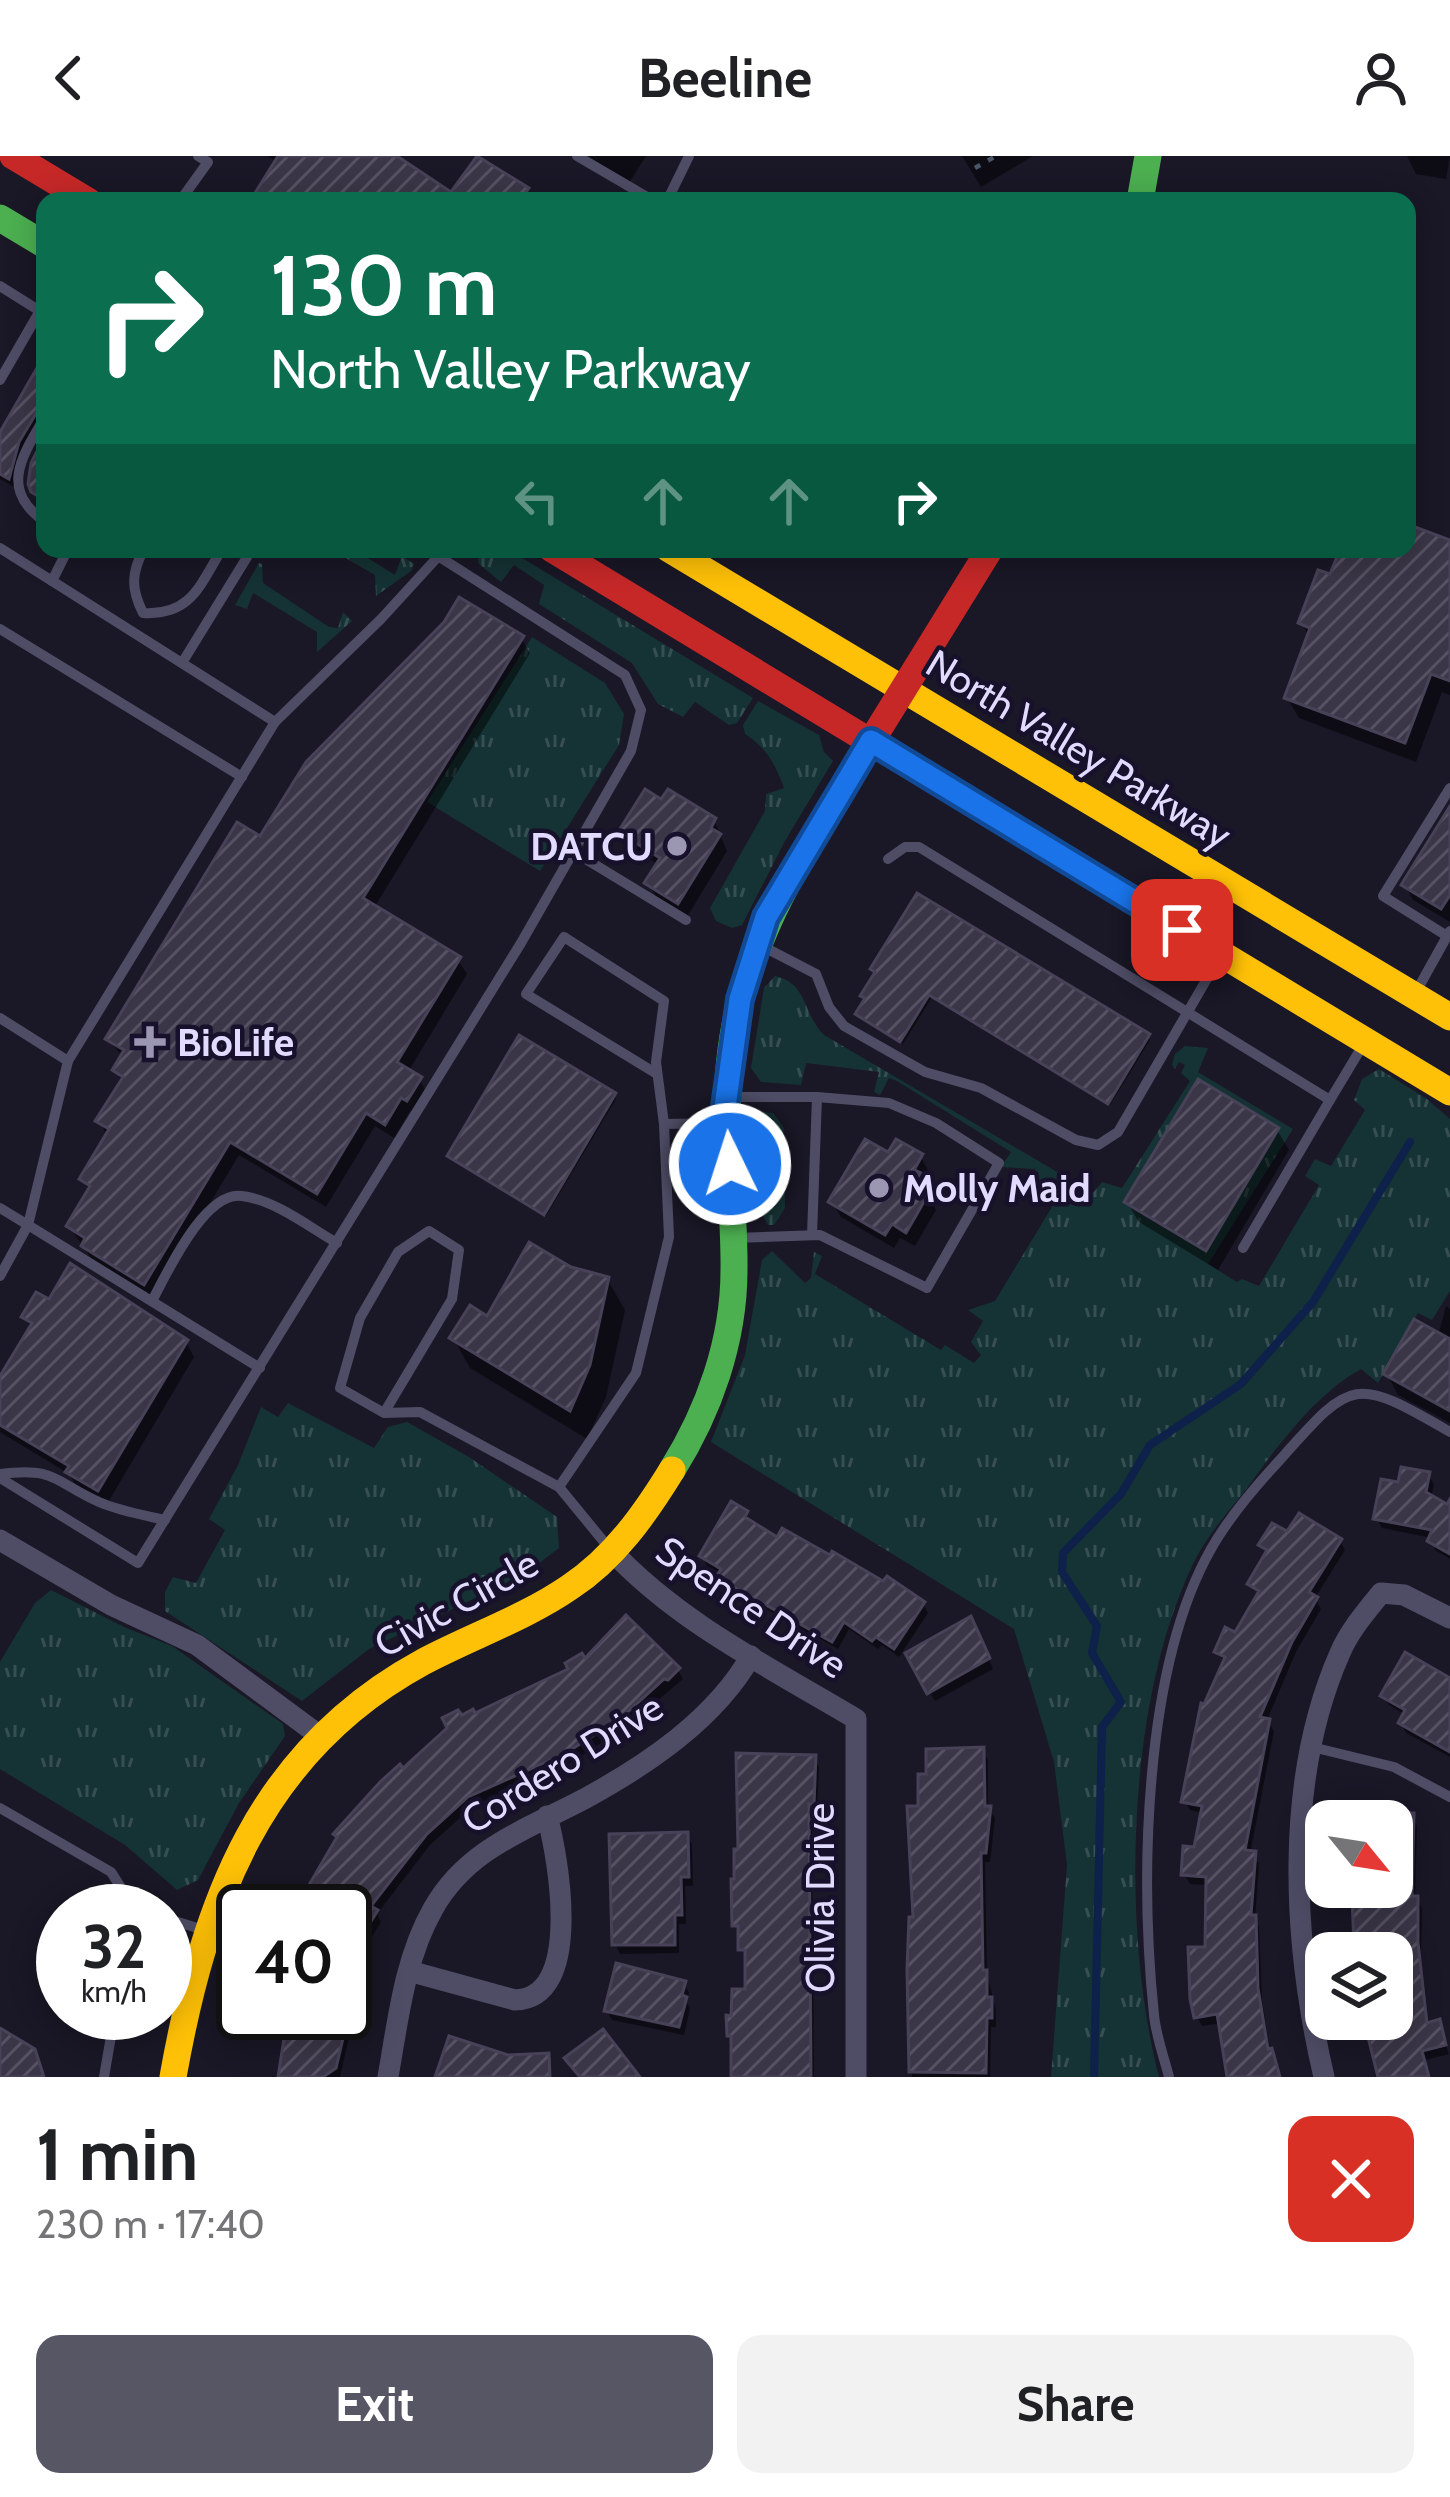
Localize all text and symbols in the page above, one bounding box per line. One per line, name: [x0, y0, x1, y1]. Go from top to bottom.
icon: back: [36, 45, 102, 111]
text: Beeline: [638, 45, 812, 111]
icon: person: [1348, 45, 1414, 111]
text: 130 m: [270, 234, 497, 336]
icon: right: [72, 240, 228, 396]
text: North Valley Parkway: [270, 336, 751, 402]
icon: left: [504, 468, 570, 534]
icon: ahead: [630, 468, 696, 534]
icon: ahead: [756, 468, 822, 534]
icon: right: [882, 468, 948, 534]
street label: North Valley Parkway: [918, 639, 1240, 859]
place label: DATCU: [530, 822, 653, 870]
marker: DATCU: [664, 833, 690, 859]
pin: [1131, 879, 1233, 981]
icon: arrive: [1149, 897, 1215, 963]
place label: BioLife: [177, 1018, 294, 1066]
marker: BioLife: [134, 1026, 166, 1058]
position arrow: [667, 1101, 793, 1227]
place label: Molly Maid: [903, 1164, 1091, 1212]
marker: Molly Maid: [866, 1175, 892, 1201]
street label: Spence Drive: [648, 1526, 856, 1688]
street label: Civic Circle: [366, 1539, 546, 1667]
street label: Cordero Drive: [453, 1682, 671, 1844]
north arrow: [1305, 1800, 1413, 1908]
map controls: [1305, 1800, 1413, 2040]
street label: Olivia Drive: [796, 1803, 844, 1993]
speed limit sign: 40: [216, 1884, 372, 2040]
text: 32: [82, 1910, 146, 1983]
button: layers: [1305, 1932, 1413, 2040]
text: km/h: [81, 1973, 147, 2010]
text: 1 min: [36, 2111, 198, 2198]
button: close: [1288, 2116, 1414, 2242]
text: 230 m · 17:40: [36, 2200, 265, 2248]
button: Exit: [36, 2335, 713, 2473]
button: Share: [737, 2335, 1414, 2473]

